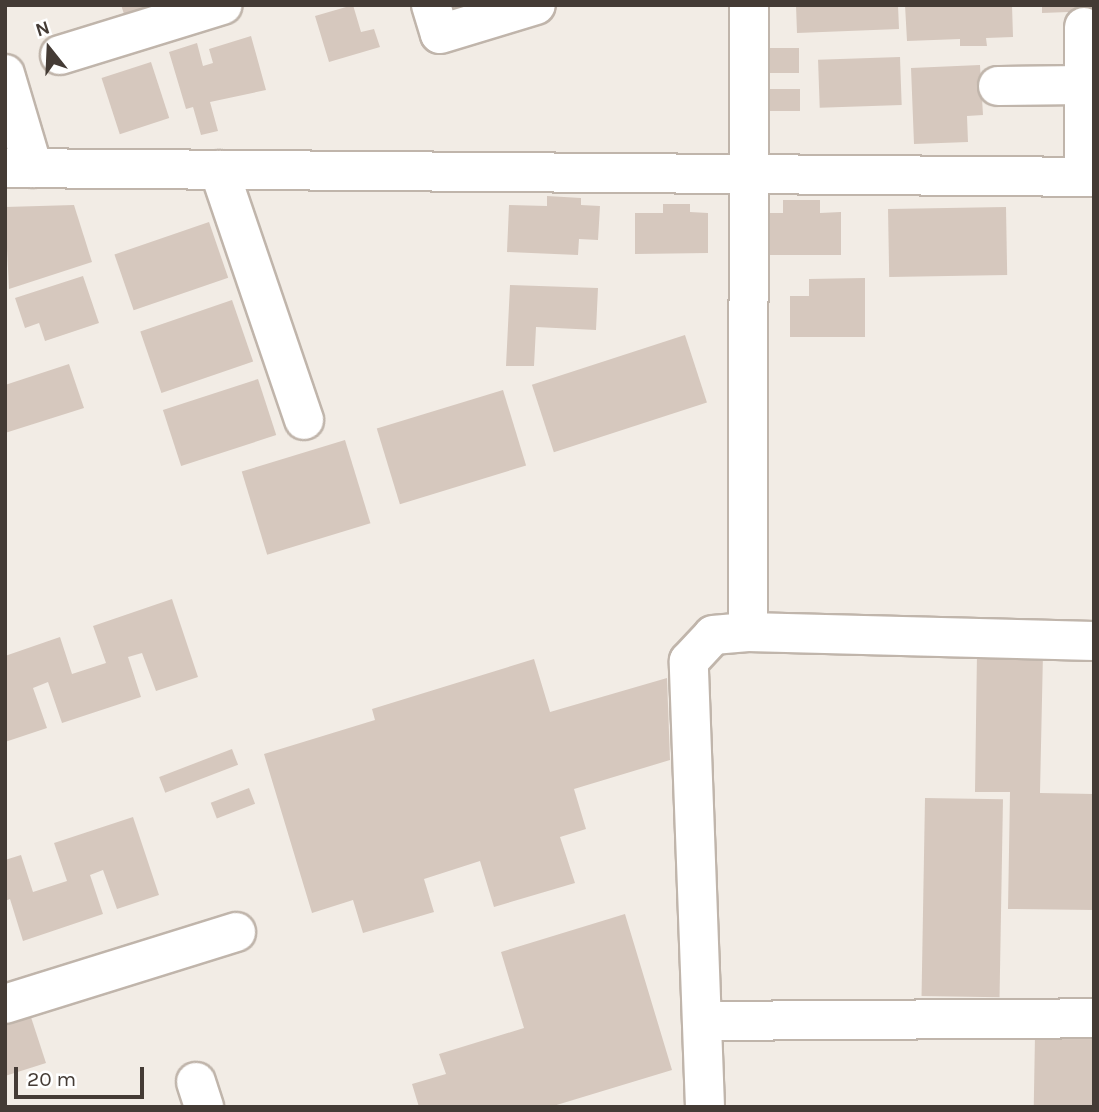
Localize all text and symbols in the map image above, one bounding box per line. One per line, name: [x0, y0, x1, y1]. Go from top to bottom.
north arrow: [14, 14, 84, 84]
text: N: [33, 16, 52, 42]
scale bar: [18, 1052, 147, 1096]
text: 20 m: [27, 1067, 76, 1091]

